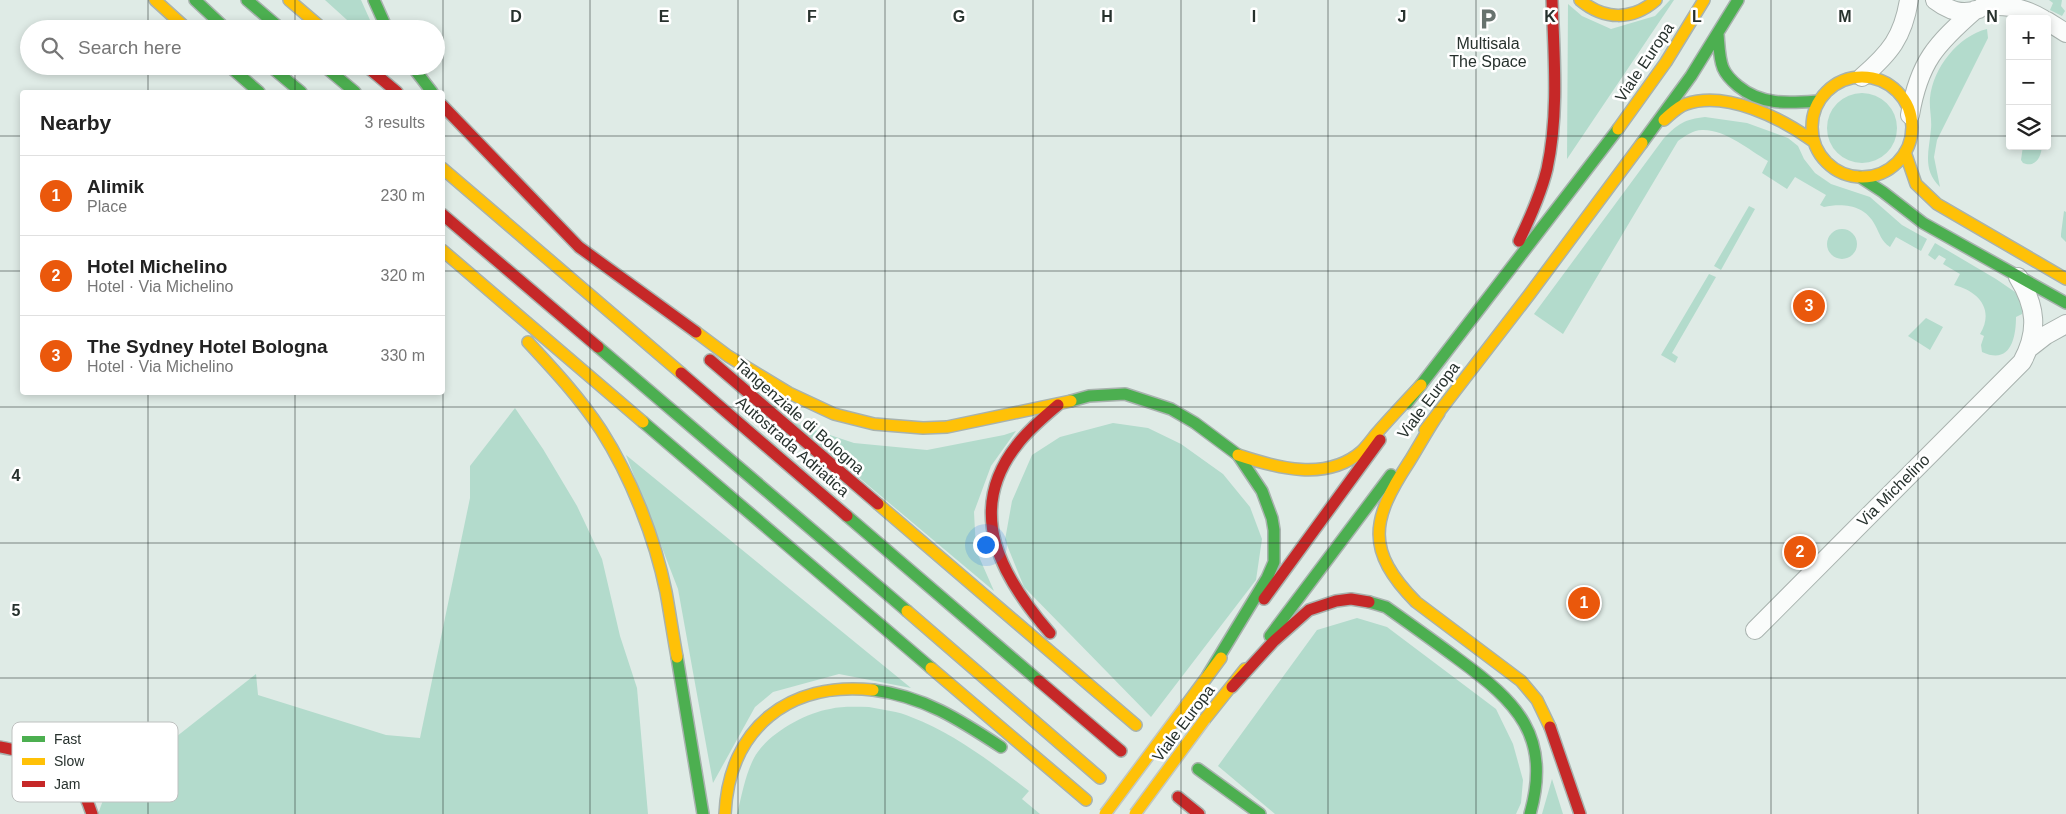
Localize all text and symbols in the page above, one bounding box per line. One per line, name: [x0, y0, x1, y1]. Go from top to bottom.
parking icon: Multisala The Space: [1475, 6, 1501, 32]
text: D: [510, 8, 522, 25]
text: E: [659, 8, 670, 25]
text: F: [807, 8, 817, 25]
text: G: [953, 8, 965, 25]
text: H: [1101, 8, 1113, 25]
text: I: [1252, 8, 1256, 25]
text: J: [1398, 8, 1406, 25]
text: K: [1544, 8, 1556, 25]
text: L: [1692, 8, 1702, 25]
text: M: [1838, 8, 1852, 25]
text: N: [1986, 8, 1998, 25]
map controls: [2006, 15, 2051, 150]
button: +: [2006, 15, 2051, 60]
search box: [20, 20, 445, 75]
street label: Viale Europa: [1612, 20, 1677, 105]
icon: search: [38, 34, 66, 62]
place label: Multisala The Space: [1449, 35, 1527, 70]
text: Search here: [78, 37, 182, 58]
button: −: [2006, 60, 2051, 105]
button: layers: [2006, 105, 2051, 150]
text: Nearby: [40, 111, 111, 134]
text: 3 results: [365, 114, 425, 131]
text: Alimik: [87, 176, 144, 197]
text: 1: [52, 187, 60, 204]
text: 230 m: [381, 187, 425, 204]
text: Place: [87, 198, 127, 215]
text: Hotel Michelino: [87, 256, 227, 277]
text: 2: [52, 267, 60, 284]
text: 320 m: [381, 267, 425, 284]
text: Hotel · Via Michelino: [87, 278, 233, 295]
pin: 3: [1793, 287, 1825, 325]
text: The Sydney Hotel Bologna: [87, 336, 328, 357]
text: 3: [52, 347, 60, 364]
text: 330 m: [381, 347, 425, 364]
street label: Tangenziale di Bologna: [732, 356, 868, 477]
text: Hotel · Via Michelino: [87, 358, 233, 375]
street label: Viale Europa: [1394, 359, 1463, 442]
street label: Autostrada Adriatica: [733, 393, 852, 500]
street label: Via Michelino: [1854, 451, 1933, 530]
text: 4: [12, 467, 21, 484]
your location: [973, 532, 999, 558]
pin: 2: [1784, 533, 1816, 571]
pin: 1: [1568, 584, 1600, 622]
text: 5: [12, 602, 21, 619]
street label: Viale Europa: [1149, 682, 1218, 765]
legend: [12, 722, 178, 802]
text: Fast: [54, 731, 81, 747]
text: Slow: [54, 753, 85, 769]
text: Jam: [54, 776, 80, 792]

